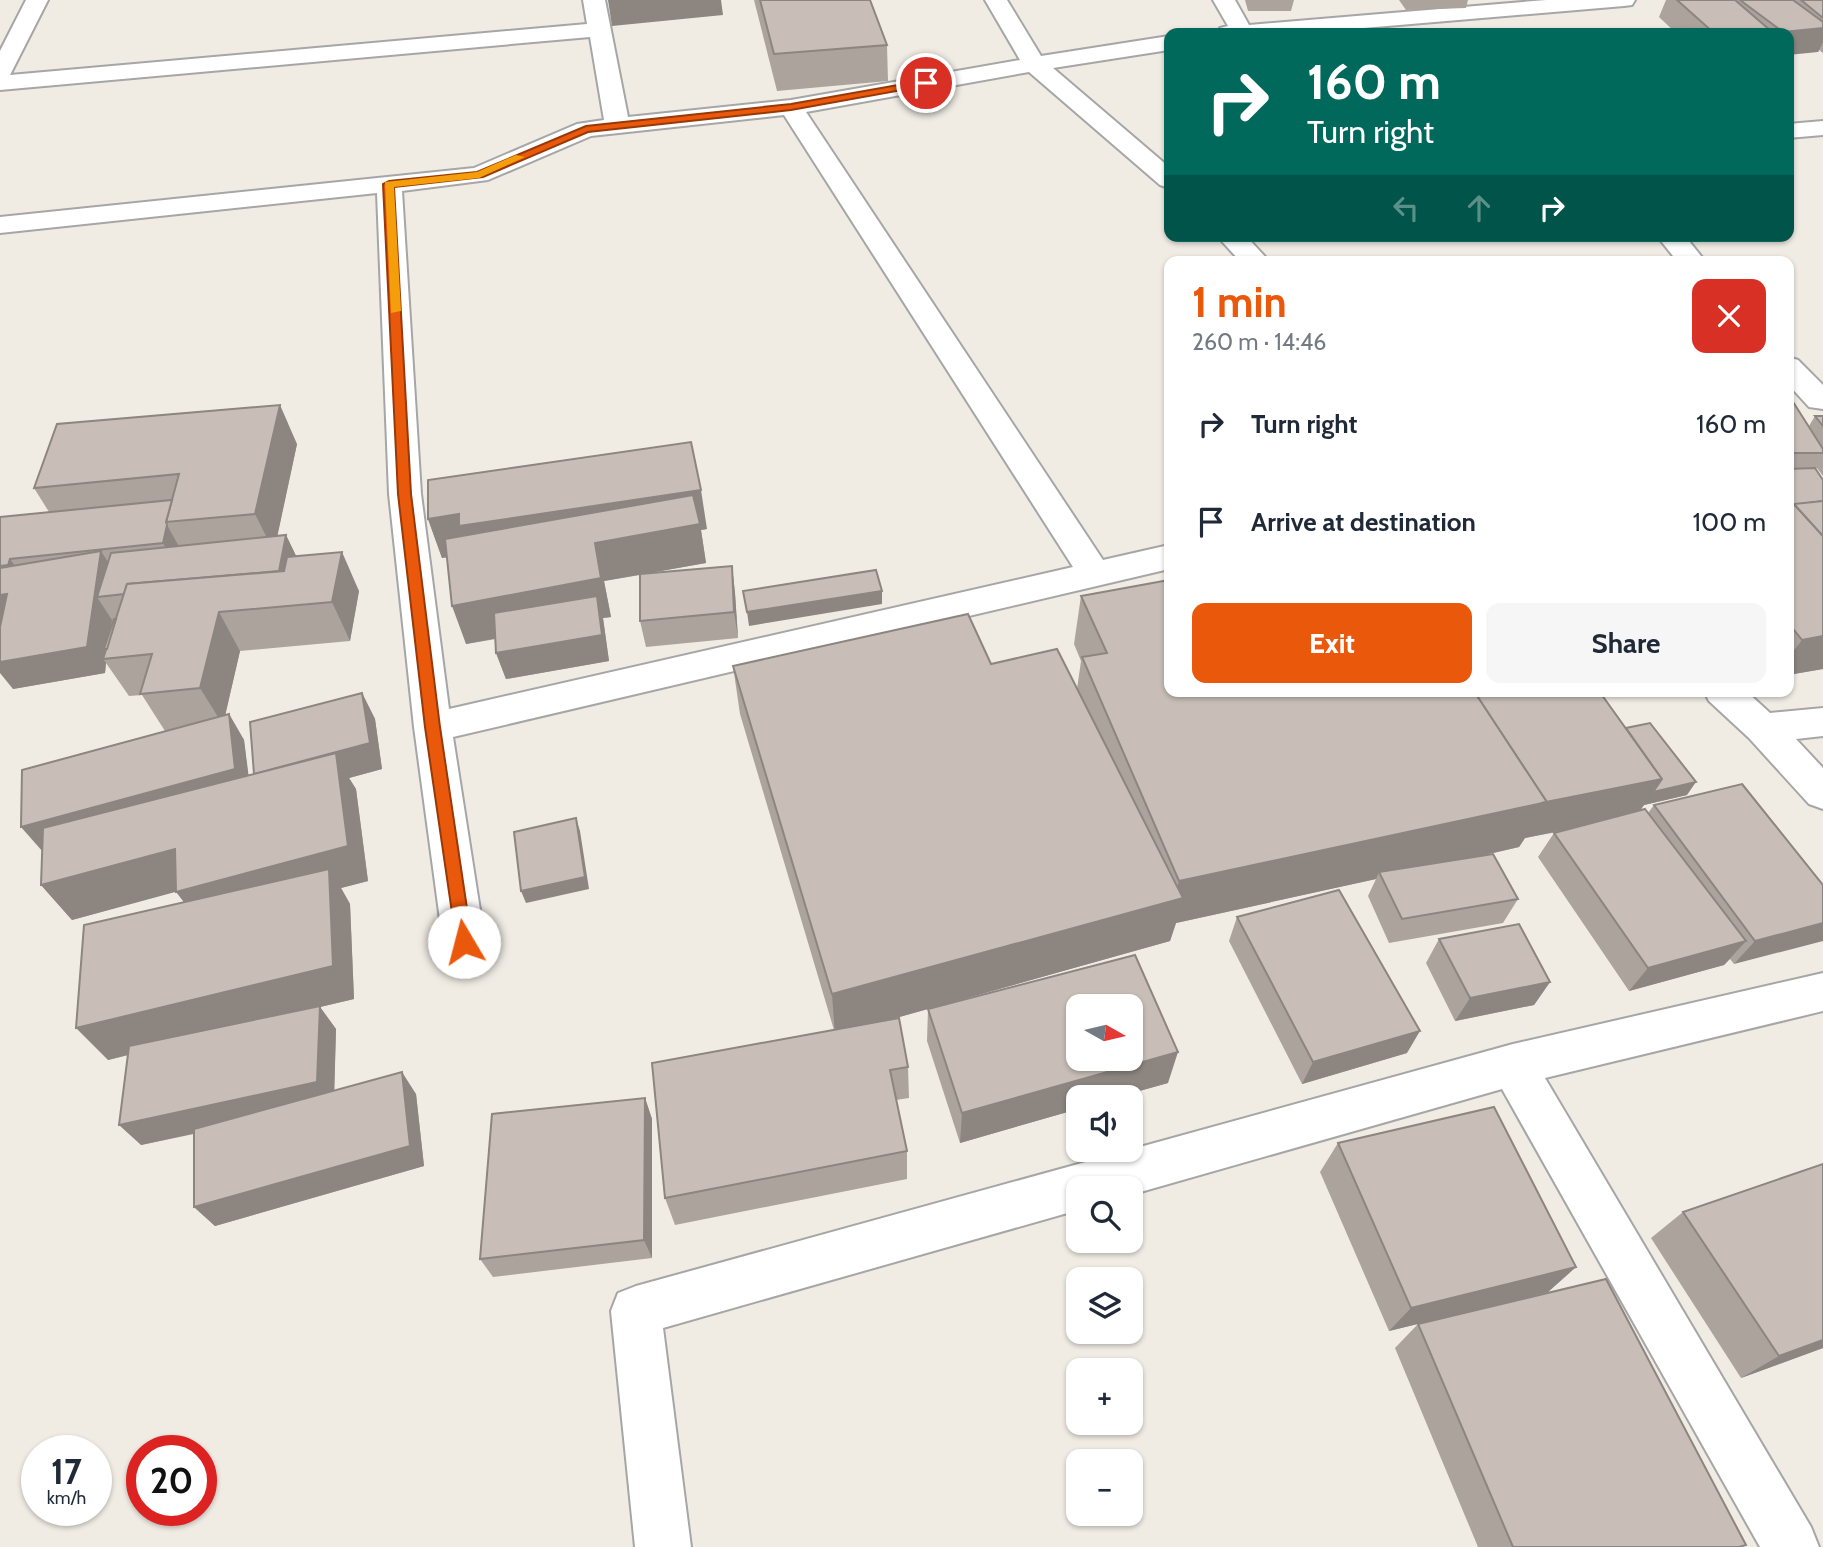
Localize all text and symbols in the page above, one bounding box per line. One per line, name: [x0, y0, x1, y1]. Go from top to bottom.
text: 160 m: [1307, 52, 1441, 111]
pin: [896, 53, 956, 113]
icon: right: [1192, 56, 1283, 147]
icon: arrive: [907, 64, 945, 102]
text: Turn right: [1307, 112, 1434, 151]
icon: left: [1387, 189, 1425, 227]
icon: ahead: [1460, 189, 1498, 227]
icon: right: [1533, 189, 1571, 227]
text: 1 min: [1192, 276, 1287, 328]
button: close: [1692, 279, 1766, 353]
text: 260 m · 14:46: [1192, 328, 1326, 356]
icon: right: [1192, 405, 1230, 443]
text: Turn right: [1251, 408, 1357, 440]
text: 160 m: [1696, 408, 1766, 440]
icon: arrive: [1192, 503, 1230, 541]
text: Arrive at destination: [1251, 506, 1476, 538]
text: 100 m: [1693, 506, 1766, 538]
button: Exit: [1192, 603, 1472, 683]
button: Share: [1486, 603, 1766, 683]
position arrow: [427, 905, 501, 979]
north arrow: [1066, 994, 1143, 1071]
map controls: [1066, 994, 1143, 1526]
button: sound: [1066, 1085, 1143, 1162]
button: search: [1066, 1176, 1143, 1253]
button: layers: [1066, 1267, 1143, 1344]
button: +: [1066, 1358, 1143, 1435]
speed limit sign: 20: [126, 1435, 217, 1526]
button: −: [1066, 1449, 1143, 1526]
text: 17: [51, 1450, 82, 1493]
text: km/h: [47, 1487, 86, 1509]

